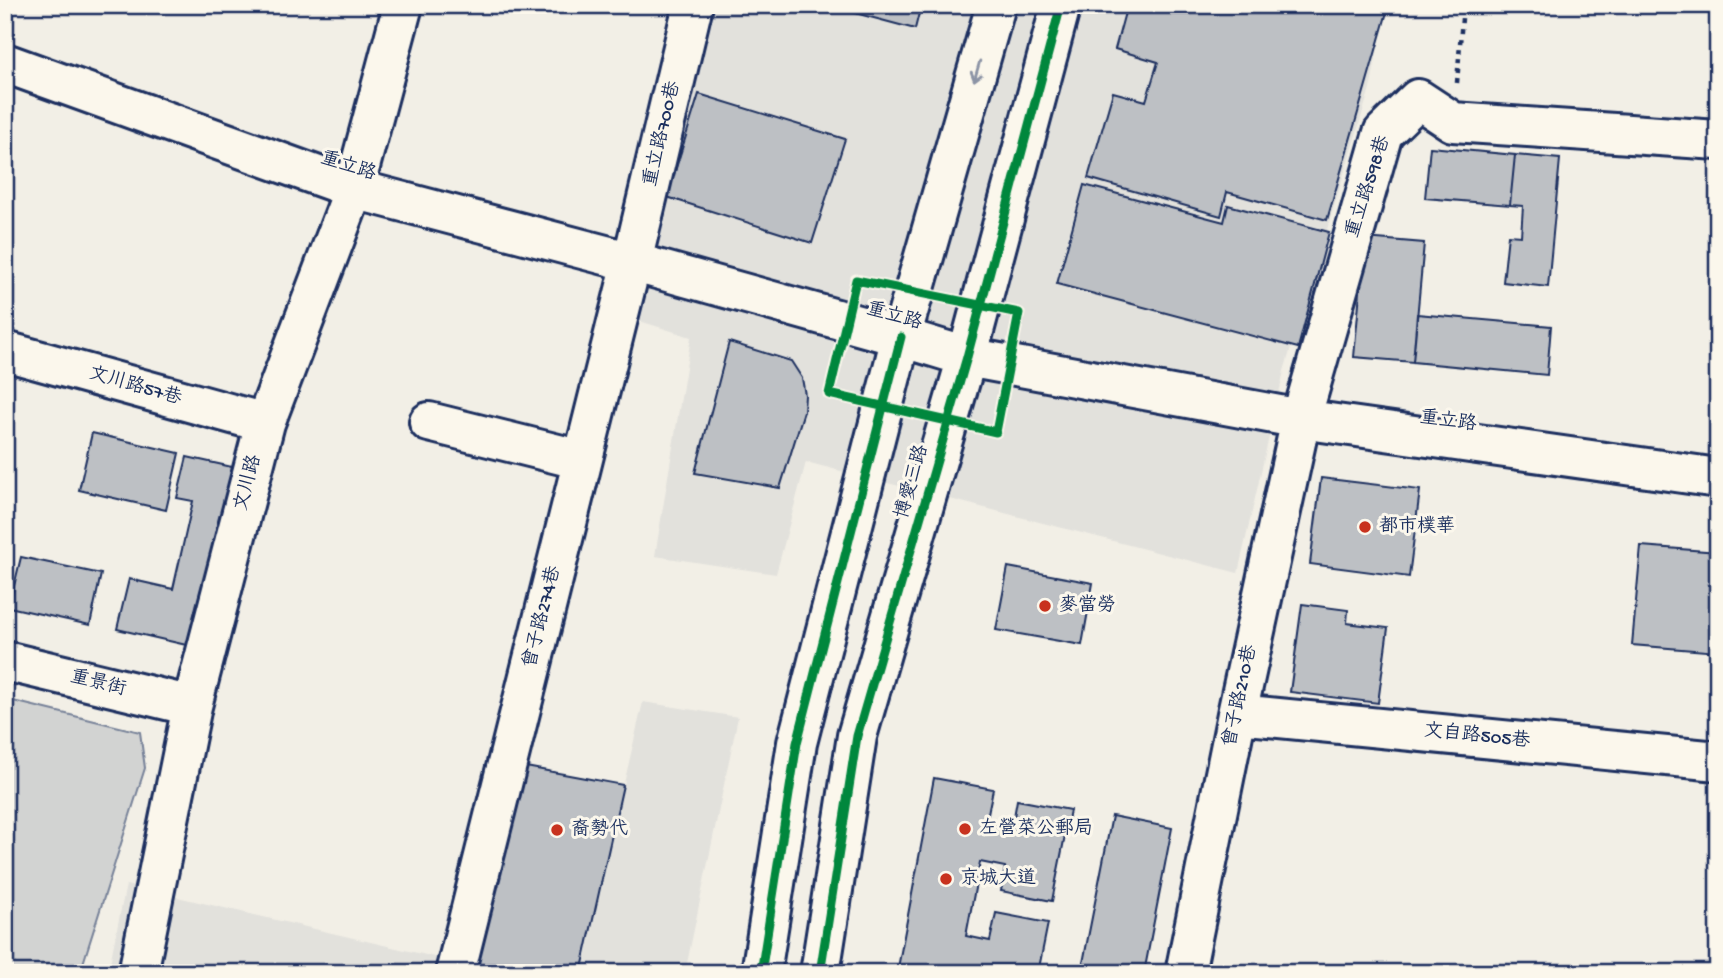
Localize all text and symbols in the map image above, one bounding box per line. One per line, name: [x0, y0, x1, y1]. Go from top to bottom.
one-way arrow: [970, 60, 983, 82]
street label: 重立路700巷: [639, 79, 686, 189]
street label: 重立路598巷: [1341, 133, 1396, 241]
street label: 重立路: [317, 146, 379, 187]
street label: 重立路: [863, 297, 925, 336]
street label: 文川路57巷: [86, 362, 185, 411]
street label: 重立路: [1418, 406, 1478, 437]
street label: 博愛三路: [891, 442, 935, 522]
street label: 文川路: [230, 452, 267, 514]
place label: 都市樸華: [1379, 515, 1455, 539]
marker: 都市樸華: [1357, 519, 1373, 535]
street label: 曾子路274巷: [518, 563, 567, 670]
place label: 麥當勞: [1059, 594, 1116, 618]
marker: 麥當勞: [1037, 598, 1053, 614]
street label: 曾子路210巷: [1218, 643, 1263, 749]
street label: 重景街: [68, 665, 129, 702]
street label: 文自路505巷: [1423, 719, 1531, 754]
place label: 左營菜公郵局: [979, 817, 1093, 841]
place label: 裔勢代: [571, 818, 628, 842]
marker: 左營菜公郵局: [957, 821, 973, 837]
marker: 裔勢代: [549, 822, 565, 838]
place label: 京城大道: [960, 867, 1036, 891]
marker: 京城大道: [938, 871, 954, 887]

